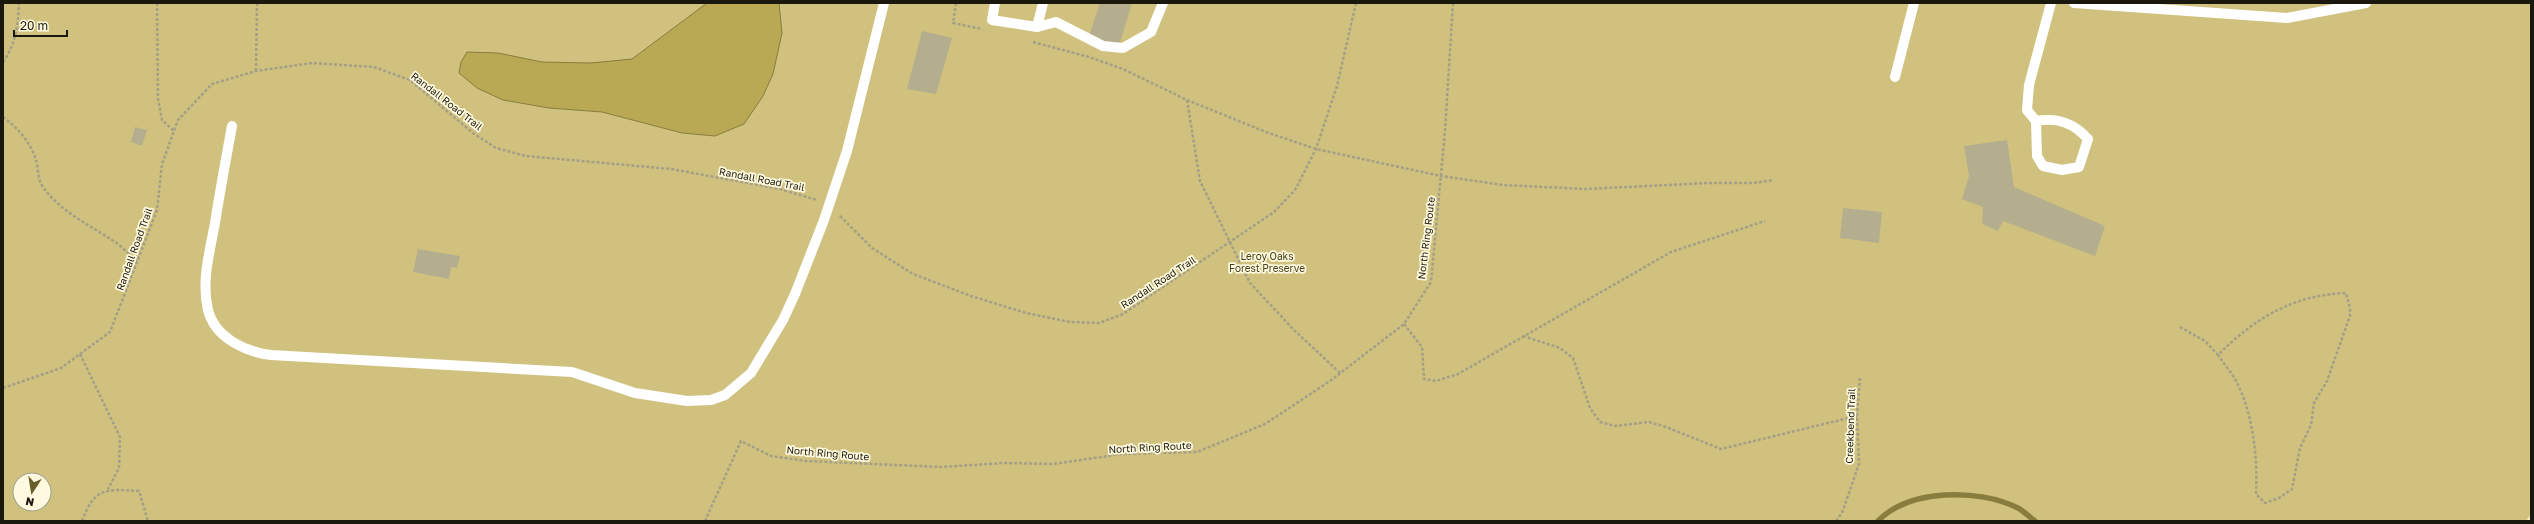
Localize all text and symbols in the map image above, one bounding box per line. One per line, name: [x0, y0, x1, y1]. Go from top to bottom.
scale bar: [14, 12, 67, 38]
text: 20 m: [20, 18, 48, 33]
street label: Randall Road Trail: [409, 70, 485, 132]
street label: Randall Road Trail: [718, 165, 806, 193]
street label: North Ring Route: [1415, 196, 1437, 280]
street label: Randall Road Trail: [114, 206, 154, 292]
park label: Leroy Oaks Forest Preserve: [1229, 250, 1305, 274]
street label: Randall Road Trail: [1118, 253, 1198, 311]
street label: Creekbend Trail: [1843, 388, 1857, 464]
street label: North Ring Route: [1108, 439, 1192, 455]
street label: North Ring Route: [786, 443, 870, 463]
north arrow: [12, 472, 52, 512]
text: N: [24, 495, 35, 509]

